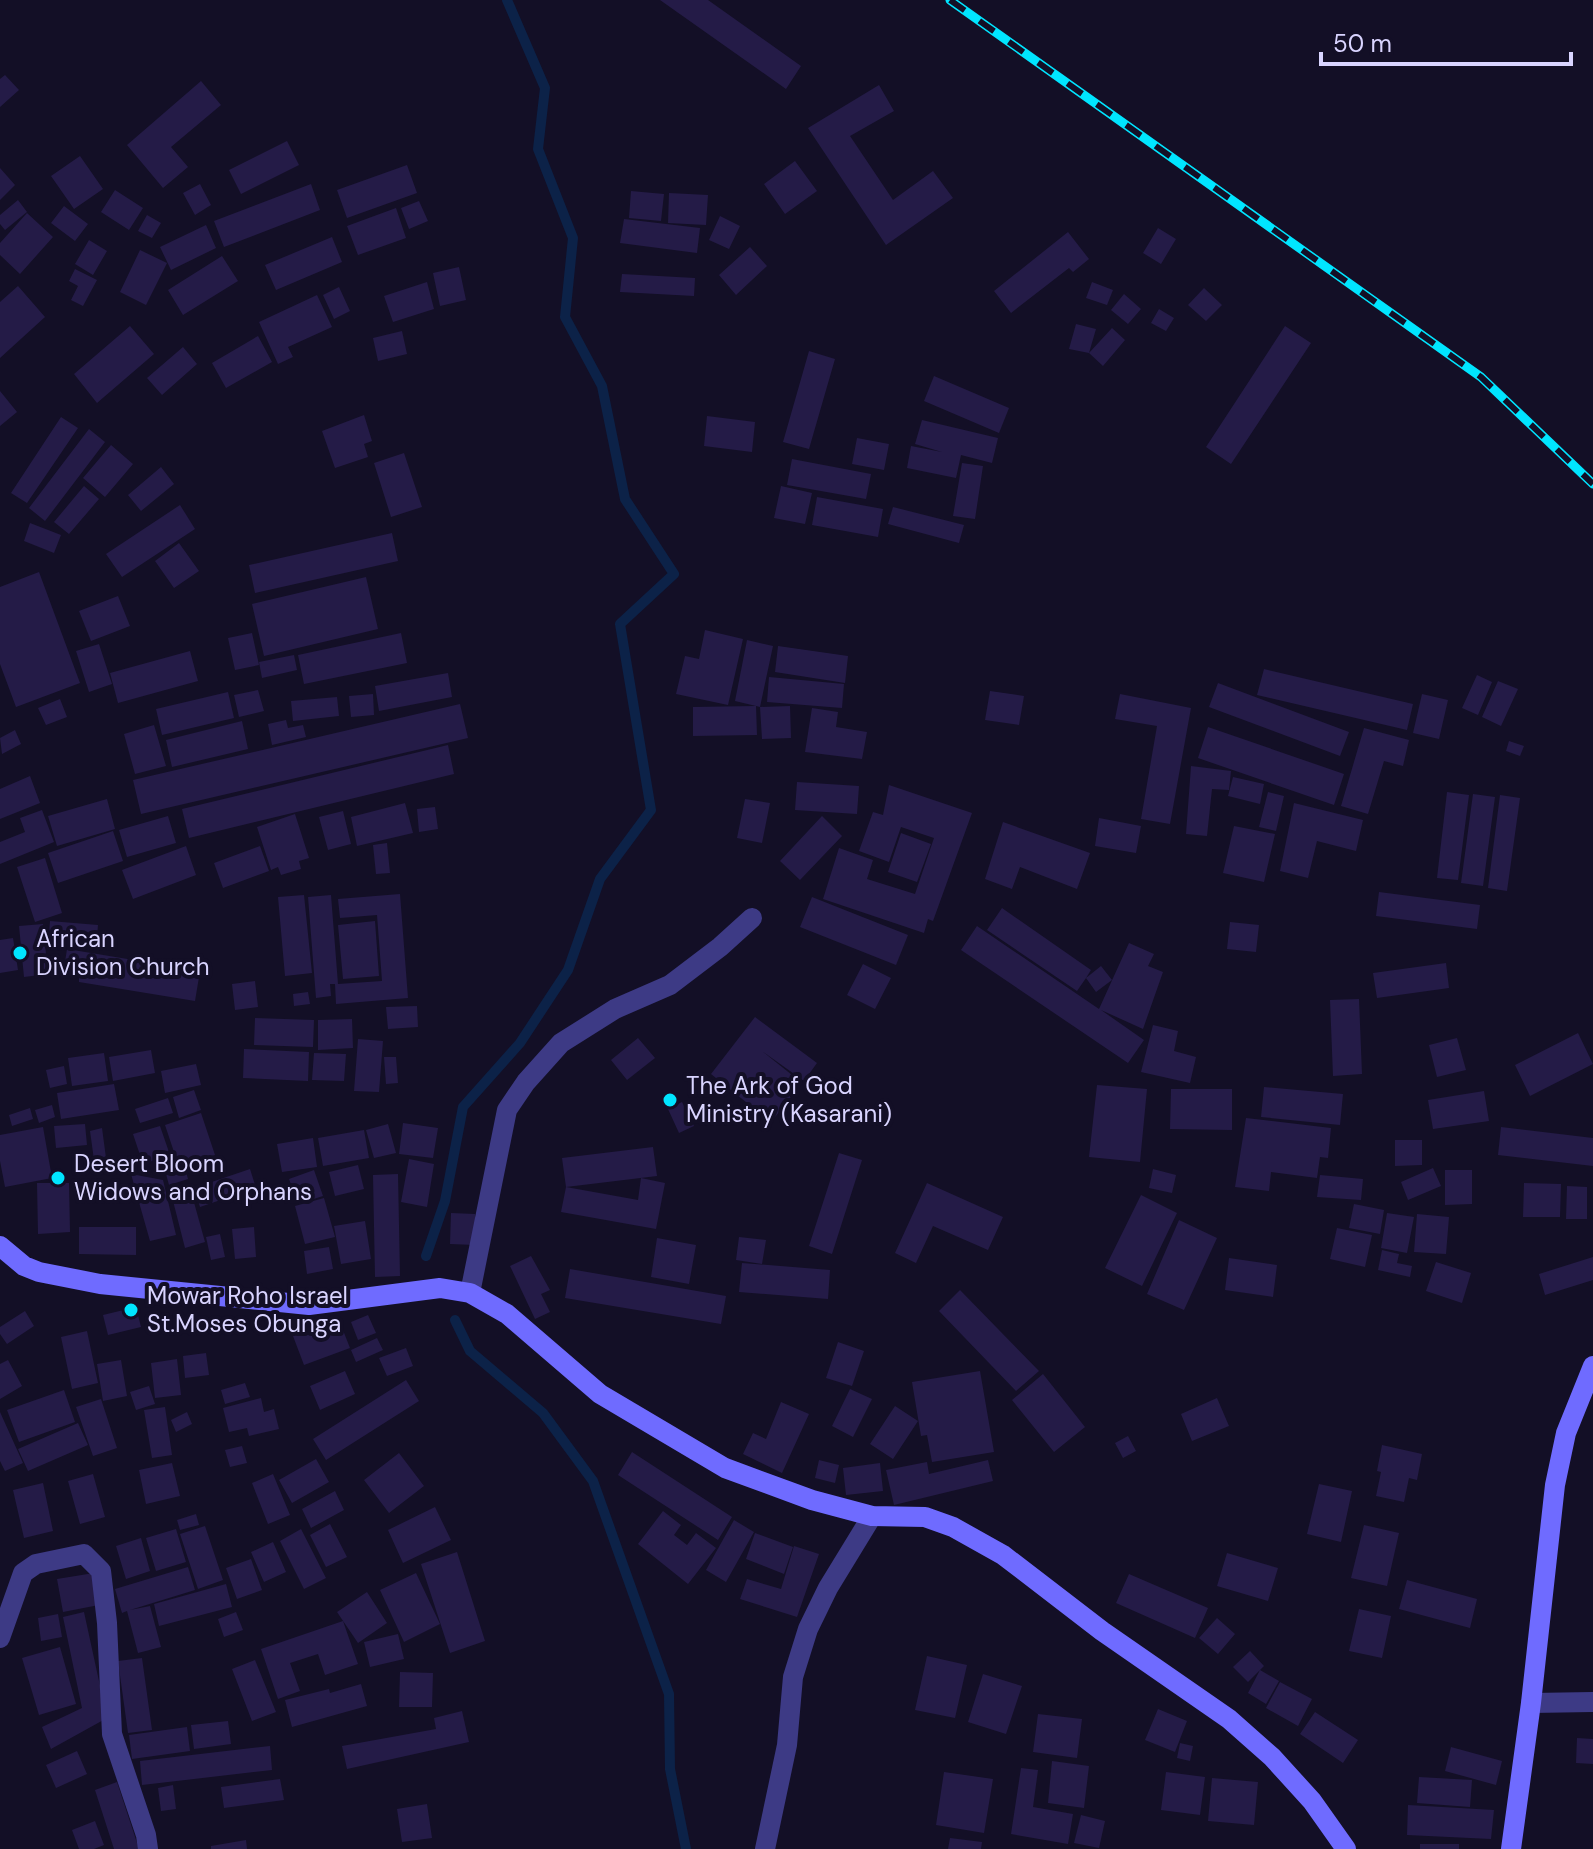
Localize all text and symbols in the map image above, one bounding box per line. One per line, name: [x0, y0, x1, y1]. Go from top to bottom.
scale bar: [1321, 16, 1571, 66]
text: 50 m: [1333, 28, 1392, 59]
place label: African Division Church: [36, 923, 210, 982]
marker: African Division Church: [11, 944, 29, 962]
place label: The Ark of God Ministry (Kasarani): [686, 1070, 892, 1129]
marker: The Ark of God Ministry (Kasarani): [661, 1091, 679, 1109]
place label: Desert Bloom Widows and Orphans: [74, 1148, 312, 1207]
marker: Desert Bloom Widows and Orphans: [49, 1169, 67, 1187]
place label: Mowar Roho Israel St.Moses Obunga: [147, 1280, 348, 1339]
marker: Mowar Roho Israel St.Moses Obunga: [122, 1301, 140, 1319]

